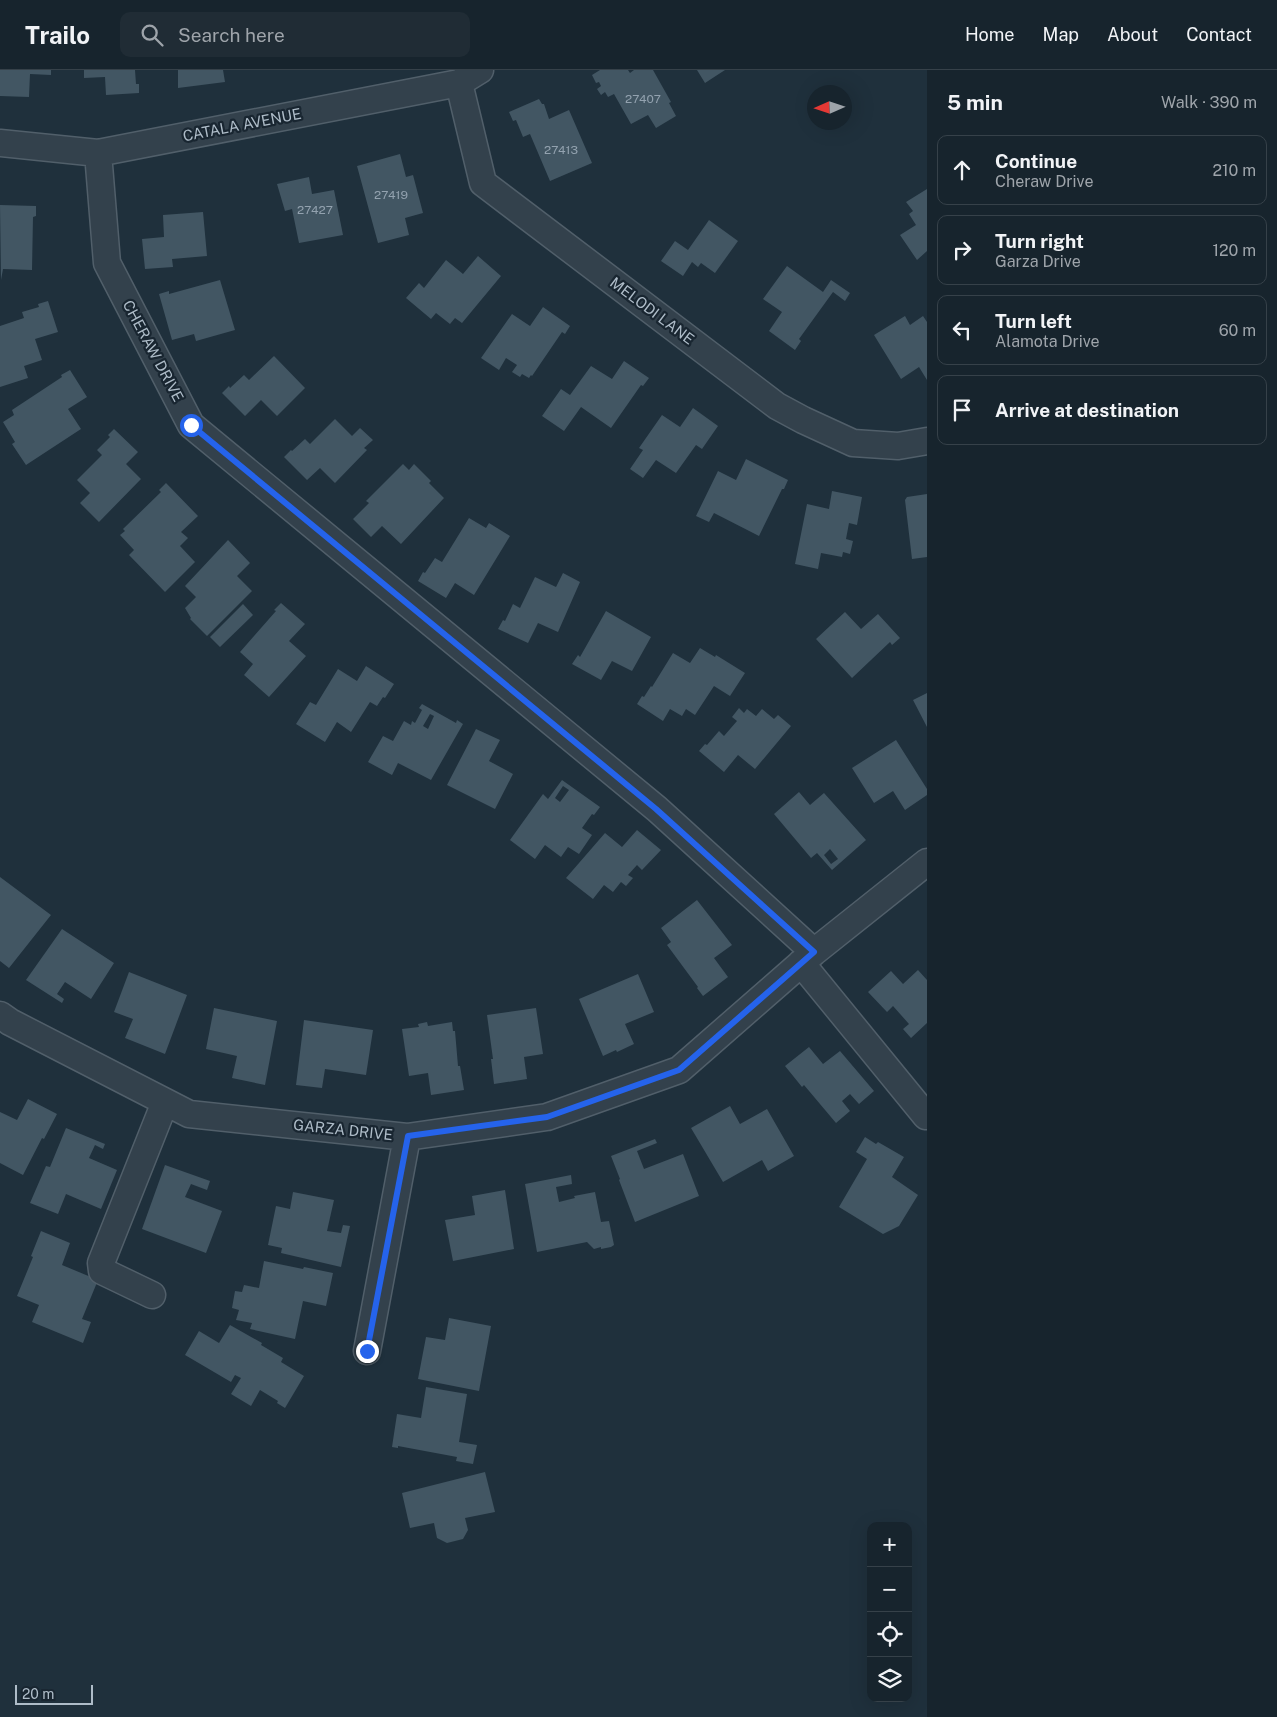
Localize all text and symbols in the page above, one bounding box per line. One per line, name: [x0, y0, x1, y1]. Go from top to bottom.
search box: [120, 12, 470, 57]
text: Trailo: [25, 21, 90, 49]
icon: search: [138, 21, 166, 49]
text: Search here: [178, 24, 285, 46]
text: Home: [965, 24, 1015, 45]
text: Map: [1043, 24, 1079, 45]
text: About: [1107, 24, 1158, 45]
text: Contact: [1186, 24, 1252, 45]
north arrow: [807, 85, 852, 130]
text: 5 min: [947, 90, 1003, 115]
house number: 27407: [625, 92, 661, 106]
text: Walk · 390 m: [1161, 93, 1257, 112]
street label: CATALA AVENUE: [181, 105, 303, 144]
house number: 27413: [544, 143, 578, 157]
text: Continue: [995, 150, 1077, 172]
icon: ahead: [948, 156, 976, 184]
text: 210 m: [1212, 161, 1256, 180]
text: Cheraw Drive: [995, 172, 1093, 191]
house number: 27419: [374, 188, 408, 202]
house number: 27427: [297, 203, 333, 217]
text: Turn right: [995, 230, 1084, 252]
icon: right: [948, 236, 976, 264]
text: 120 m: [1212, 241, 1256, 260]
text: Garza Drive: [995, 252, 1081, 271]
street label: MELODI LANE: [607, 274, 698, 348]
street label: CHERAW DRIVE: [120, 297, 187, 404]
text: Turn left: [995, 310, 1072, 332]
icon: left: [948, 316, 976, 344]
text: 60 m: [1219, 321, 1256, 340]
text: Alamota Drive: [995, 332, 1100, 351]
icon: arrive: [948, 396, 976, 424]
text: Arrive at destination: [995, 399, 1179, 421]
route start: [180, 414, 203, 437]
street label: GARZA DRIVE: [292, 1116, 394, 1143]
route end: [356, 1340, 379, 1363]
map controls: [867, 1522, 912, 1702]
button: +: [867, 1522, 912, 1567]
button: −: [867, 1567, 912, 1612]
button: locate: [867, 1612, 912, 1657]
button: layers: [867, 1657, 912, 1702]
scale bar: [15, 1682, 92, 1705]
text: 20 m: [22, 1686, 54, 1702]

